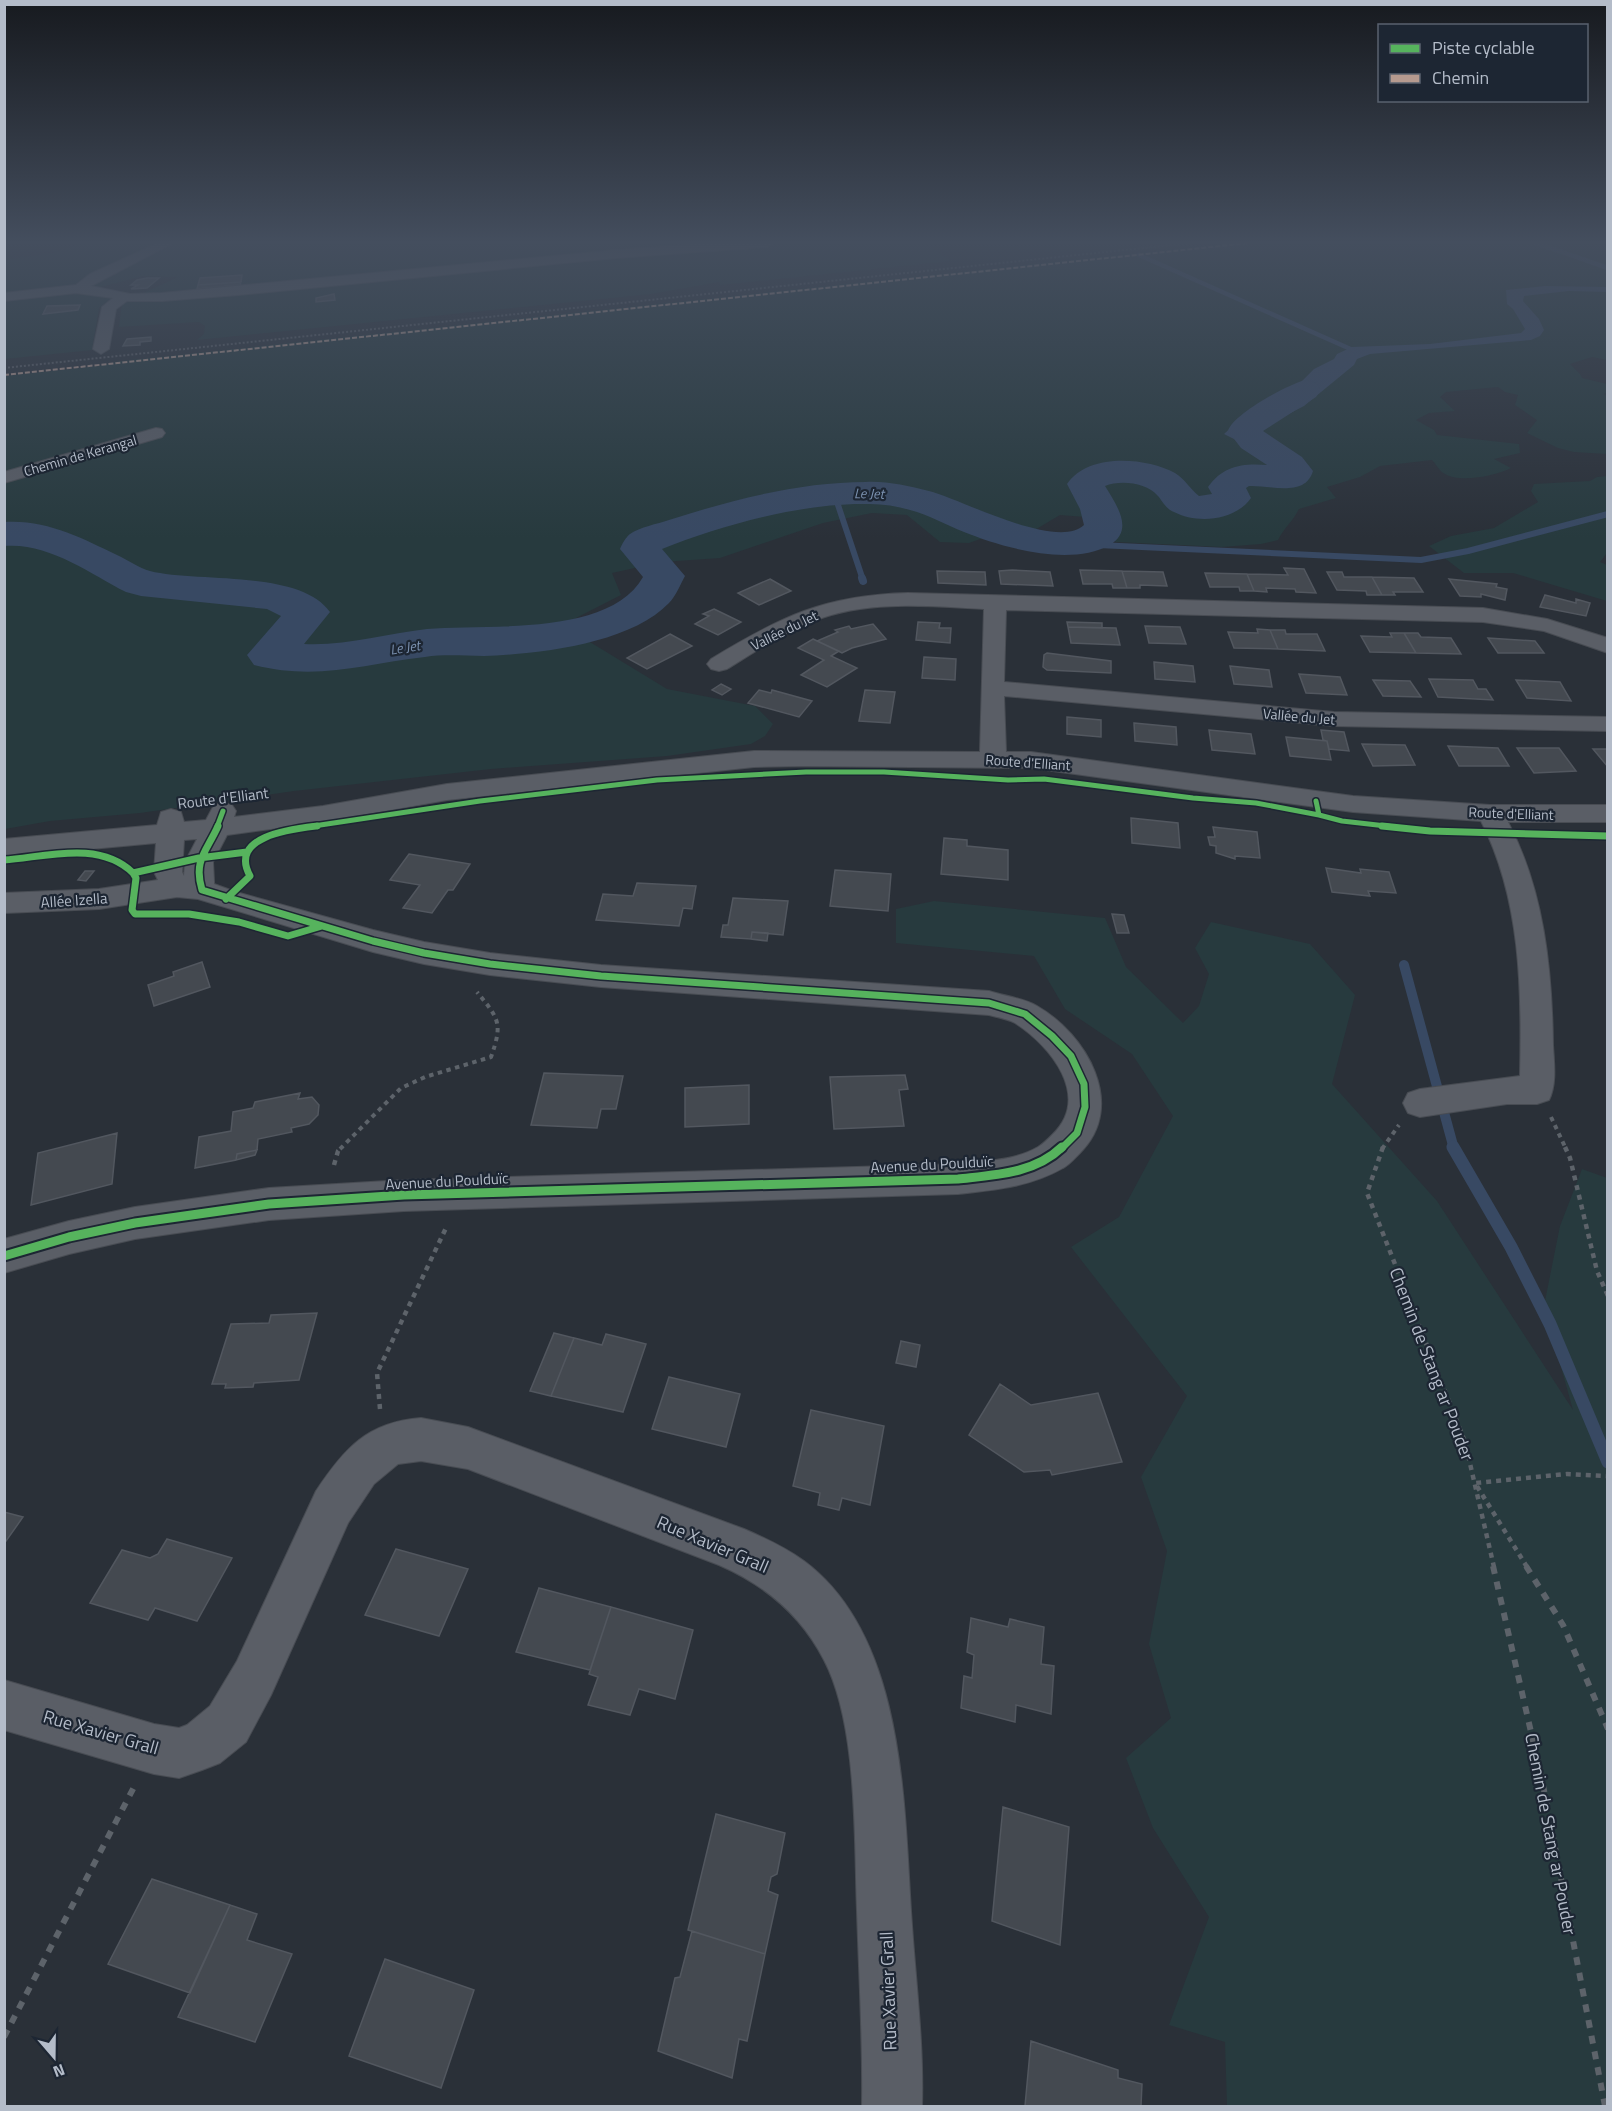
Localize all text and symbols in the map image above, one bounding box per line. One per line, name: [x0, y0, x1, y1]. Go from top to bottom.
legend: [1378, 24, 1588, 102]
text: Piste cyclable: [1432, 34, 1534, 61]
text: Chemin: [1432, 64, 1489, 91]
street label: Chemin de Kerangal: [21, 429, 139, 481]
water label: Le Jet: [854, 482, 886, 504]
street label: Vallée du Jet: [747, 605, 821, 655]
water label: Le Jet: [389, 634, 423, 660]
street label: Vallée du Jet: [1262, 702, 1336, 730]
street label: Route d'Elliant: [985, 749, 1071, 775]
street label: Route d'Elliant: [176, 781, 271, 815]
street label: Route d'Elliant: [1468, 801, 1554, 825]
street label: Allée Izella: [40, 886, 109, 914]
street label: Avenue du Poulduïc: [870, 1149, 994, 1179]
street label: Avenue du Poulduïc: [385, 1166, 509, 1196]
street label: Chemin de Stang ar Pouder: [1383, 1263, 1481, 1465]
street label: Rue Xavier Grall: [653, 1508, 773, 1580]
street label: Rue Xavier Grall: [40, 1703, 162, 1761]
street label: Chemin de Stang ar Pouder: [1518, 1731, 1584, 1937]
street label: Rue Xavier Grall: [872, 1931, 904, 2051]
north arrow: [24, 2027, 84, 2087]
text: N: [50, 2058, 68, 2084]

